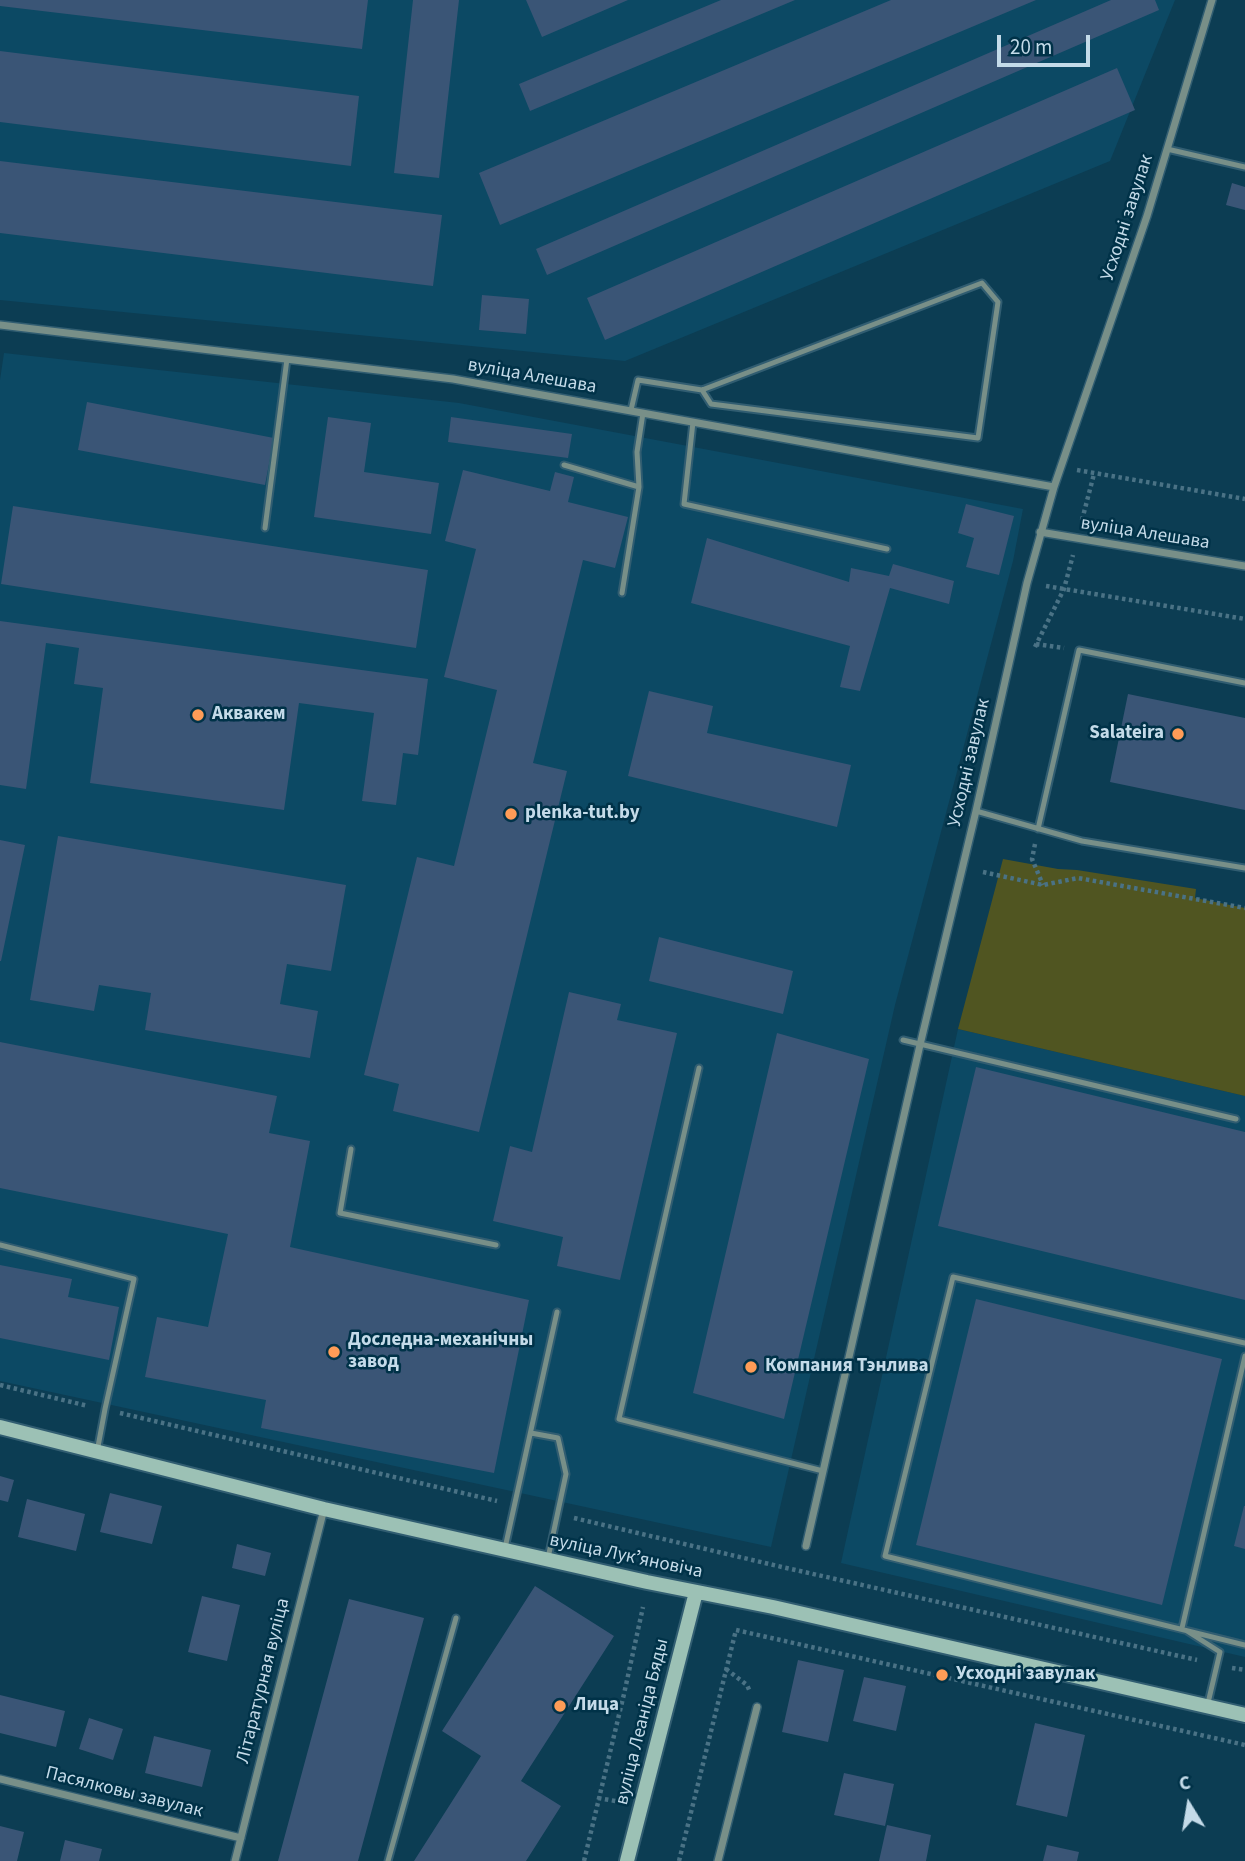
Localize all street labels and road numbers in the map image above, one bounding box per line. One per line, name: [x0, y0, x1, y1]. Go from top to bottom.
street label: Усходні завулак: [1097, 152, 1159, 284]
street label: вуліца Алешава: [466, 354, 598, 400]
street label: вуліца Алешава: [1079, 513, 1211, 555]
street label: Усходні завулак: [944, 697, 996, 829]
street label: вуліца Лукʼяновіча: [547, 1530, 705, 1584]
street label: Літаратурная вуліца: [232, 1596, 296, 1766]
street label: вуліца Леаніда Бяды: [611, 1637, 675, 1807]
street label: Пасялковы завулак: [43, 1762, 205, 1824]

